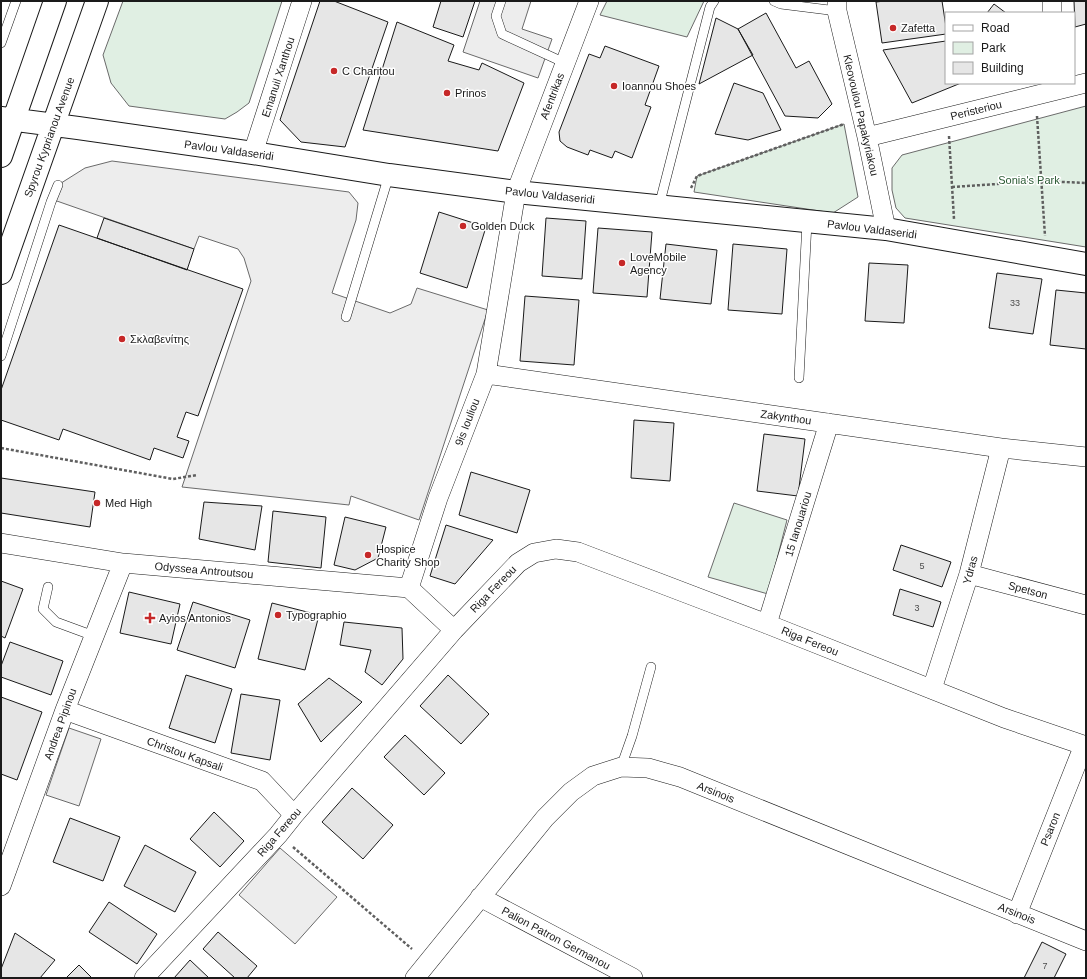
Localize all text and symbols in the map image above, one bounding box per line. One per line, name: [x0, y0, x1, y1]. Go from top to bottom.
legend: [945, 12, 1075, 84]
text: Road: [981, 21, 1010, 35]
place label: Zafetta: [901, 22, 936, 34]
marker: Zafetta: [888, 23, 898, 33]
street label: Emanuil Xanthou: [259, 35, 297, 119]
text: Park: [981, 41, 1007, 55]
street label: Kleovoulou Papakyriakou: [841, 53, 881, 177]
text: Building: [981, 61, 1024, 75]
place label: C Charitou: [342, 65, 395, 77]
marker: C Charitou: [329, 66, 339, 76]
street label: Afentrikas: [538, 71, 567, 121]
street label: Spyrou Kyprianou Avenue: [22, 75, 76, 199]
place label: Ioannou Shoes: [622, 80, 697, 92]
marker: Ioannou Shoes: [609, 81, 619, 91]
place label: Prinos: [455, 87, 487, 99]
marker: Prinos: [442, 88, 452, 98]
street label: Peristeriou: [949, 98, 1003, 122]
street label: Pavlou Valdaseridi: [183, 138, 275, 162]
park label: Sonia's Park: [998, 174, 1060, 186]
street label: Pavlou Valdaseridi: [504, 184, 596, 206]
street label: Pavlou Valdaseridi: [826, 218, 918, 240]
place label: Golden Duck: [471, 220, 535, 232]
marker: Golden Duck: [458, 221, 468, 231]
place label: LoveMobile Agency: [630, 251, 686, 276]
marker: LoveMobile Agency: [617, 258, 627, 268]
house number: 33: [1010, 298, 1020, 308]
place label: Σκλαβενίτης: [130, 333, 189, 345]
marker: Σκλαβενίτης: [117, 334, 127, 344]
street label: 9is Iouliou: [453, 397, 481, 447]
street label: Zakynthou: [760, 407, 812, 427]
street label: 15 Ianouariou: [782, 490, 814, 558]
place label: Med High: [105, 497, 152, 509]
marker: Med High: [92, 498, 102, 508]
place label: Hospice Charity Shop: [376, 543, 440, 568]
marker: Hospice Charity Shop: [363, 550, 373, 560]
street label: Ydras: [960, 554, 980, 585]
street label: Odyssea Antroutsou: [154, 560, 254, 580]
house number: 5: [919, 561, 925, 571]
street label: Riga Fereou: [468, 563, 518, 615]
street label: Spetson: [1007, 579, 1049, 601]
house number: 3: [914, 603, 920, 613]
place label: Typographio: [286, 609, 347, 621]
marker: Typographio: [273, 610, 283, 620]
marker: Ayios Antonios: [144, 612, 156, 624]
place label: Ayios Antonios: [159, 612, 231, 624]
street label: Riga Fereou: [780, 624, 840, 658]
street label: Andrea Pipinou: [41, 687, 79, 761]
street label: Christou Kapsali: [145, 735, 225, 773]
street label: Arsinois: [696, 779, 737, 805]
street label: Riga Fereou: [255, 805, 303, 859]
street label: Psaron: [1038, 811, 1062, 847]
street label: Arsinois: [997, 900, 1038, 926]
street label: Palion Patron Germanou: [500, 904, 612, 972]
house number: 7: [1042, 961, 1048, 971]

